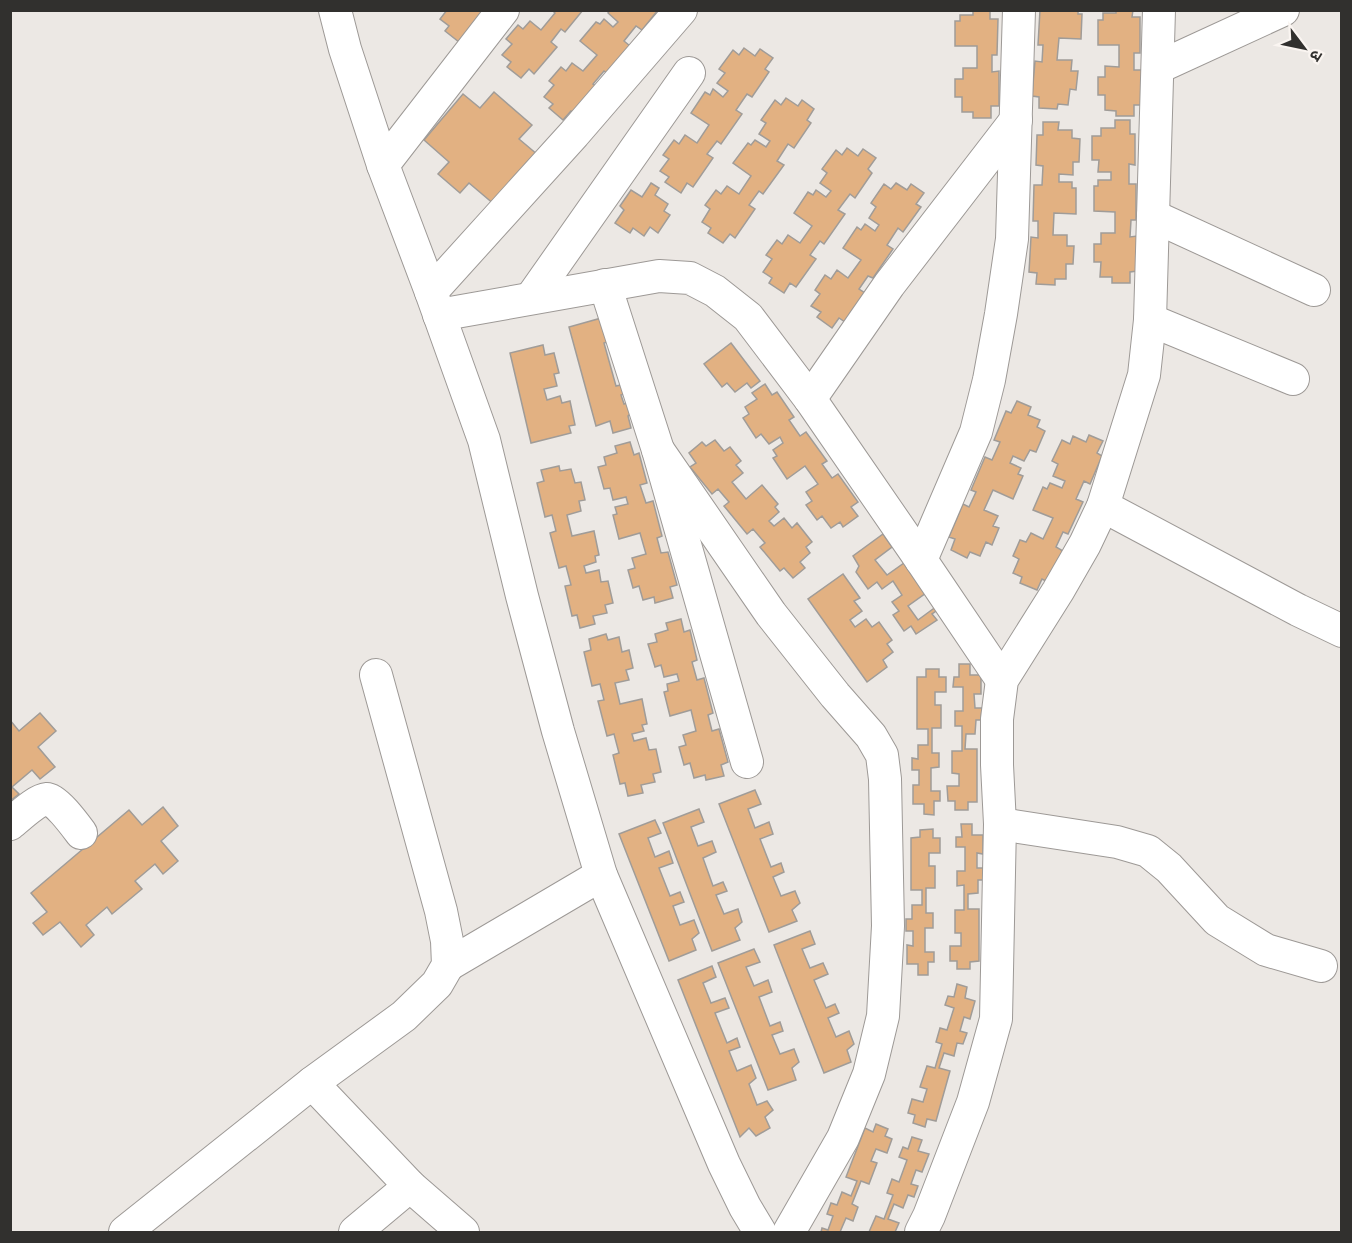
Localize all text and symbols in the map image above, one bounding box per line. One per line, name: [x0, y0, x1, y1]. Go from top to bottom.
north arrow: [1274, 18, 1334, 78]
text: उ: [1305, 46, 1326, 65]

